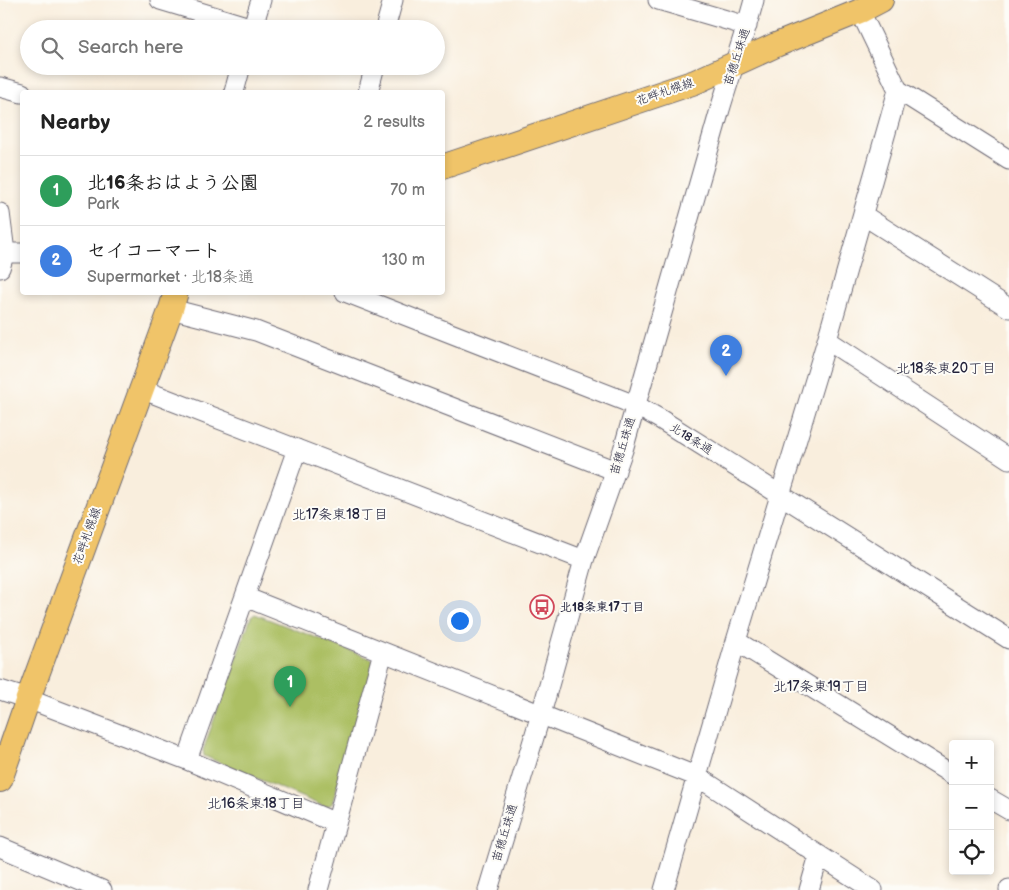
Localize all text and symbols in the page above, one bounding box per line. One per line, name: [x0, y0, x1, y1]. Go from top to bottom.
search box: [20, 20, 445, 75]
street label: 苗穂丘珠通: [721, 26, 753, 88]
icon: search: [38, 34, 66, 62]
text: Search here: [78, 36, 183, 59]
street label: 花畔札幌線: [634, 75, 696, 109]
text: Nearby: [40, 110, 110, 135]
text: 2 results: [363, 113, 425, 132]
text: 北16条おはよう公園: [87, 172, 259, 195]
text: 1: [53, 181, 59, 200]
text: 70 m: [390, 181, 425, 200]
text: Park: [87, 195, 119, 214]
text: セイコーマート: [87, 240, 221, 263]
text: 2: [51, 251, 61, 270]
text: 130 m: [382, 251, 425, 270]
text: Supermarket · 北18条通: [87, 268, 254, 287]
pin: 2: [710, 335, 742, 376]
district label: 北18条東20丁目: [896, 360, 996, 377]
street label: 苗穂丘珠通: [607, 415, 639, 477]
street label: 北18条通: [667, 420, 715, 458]
street label: 花畔札幌線: [70, 505, 104, 567]
district label: 北17条東18丁目: [292, 506, 388, 523]
bus stop icon: 北18条東17丁目: [529, 594, 555, 620]
place label: 北18条東17丁目: [560, 600, 644, 615]
your location: [447, 608, 473, 634]
pin: 1: [274, 666, 306, 707]
district label: 北17条東19丁目: [773, 678, 869, 695]
map controls: [949, 740, 994, 875]
button: +: [949, 740, 994, 785]
button: −: [949, 785, 994, 830]
district label: 北16条東18丁目: [207, 795, 305, 812]
street label: 苗穂丘珠通: [489, 802, 521, 864]
button: locate: [949, 830, 994, 875]

